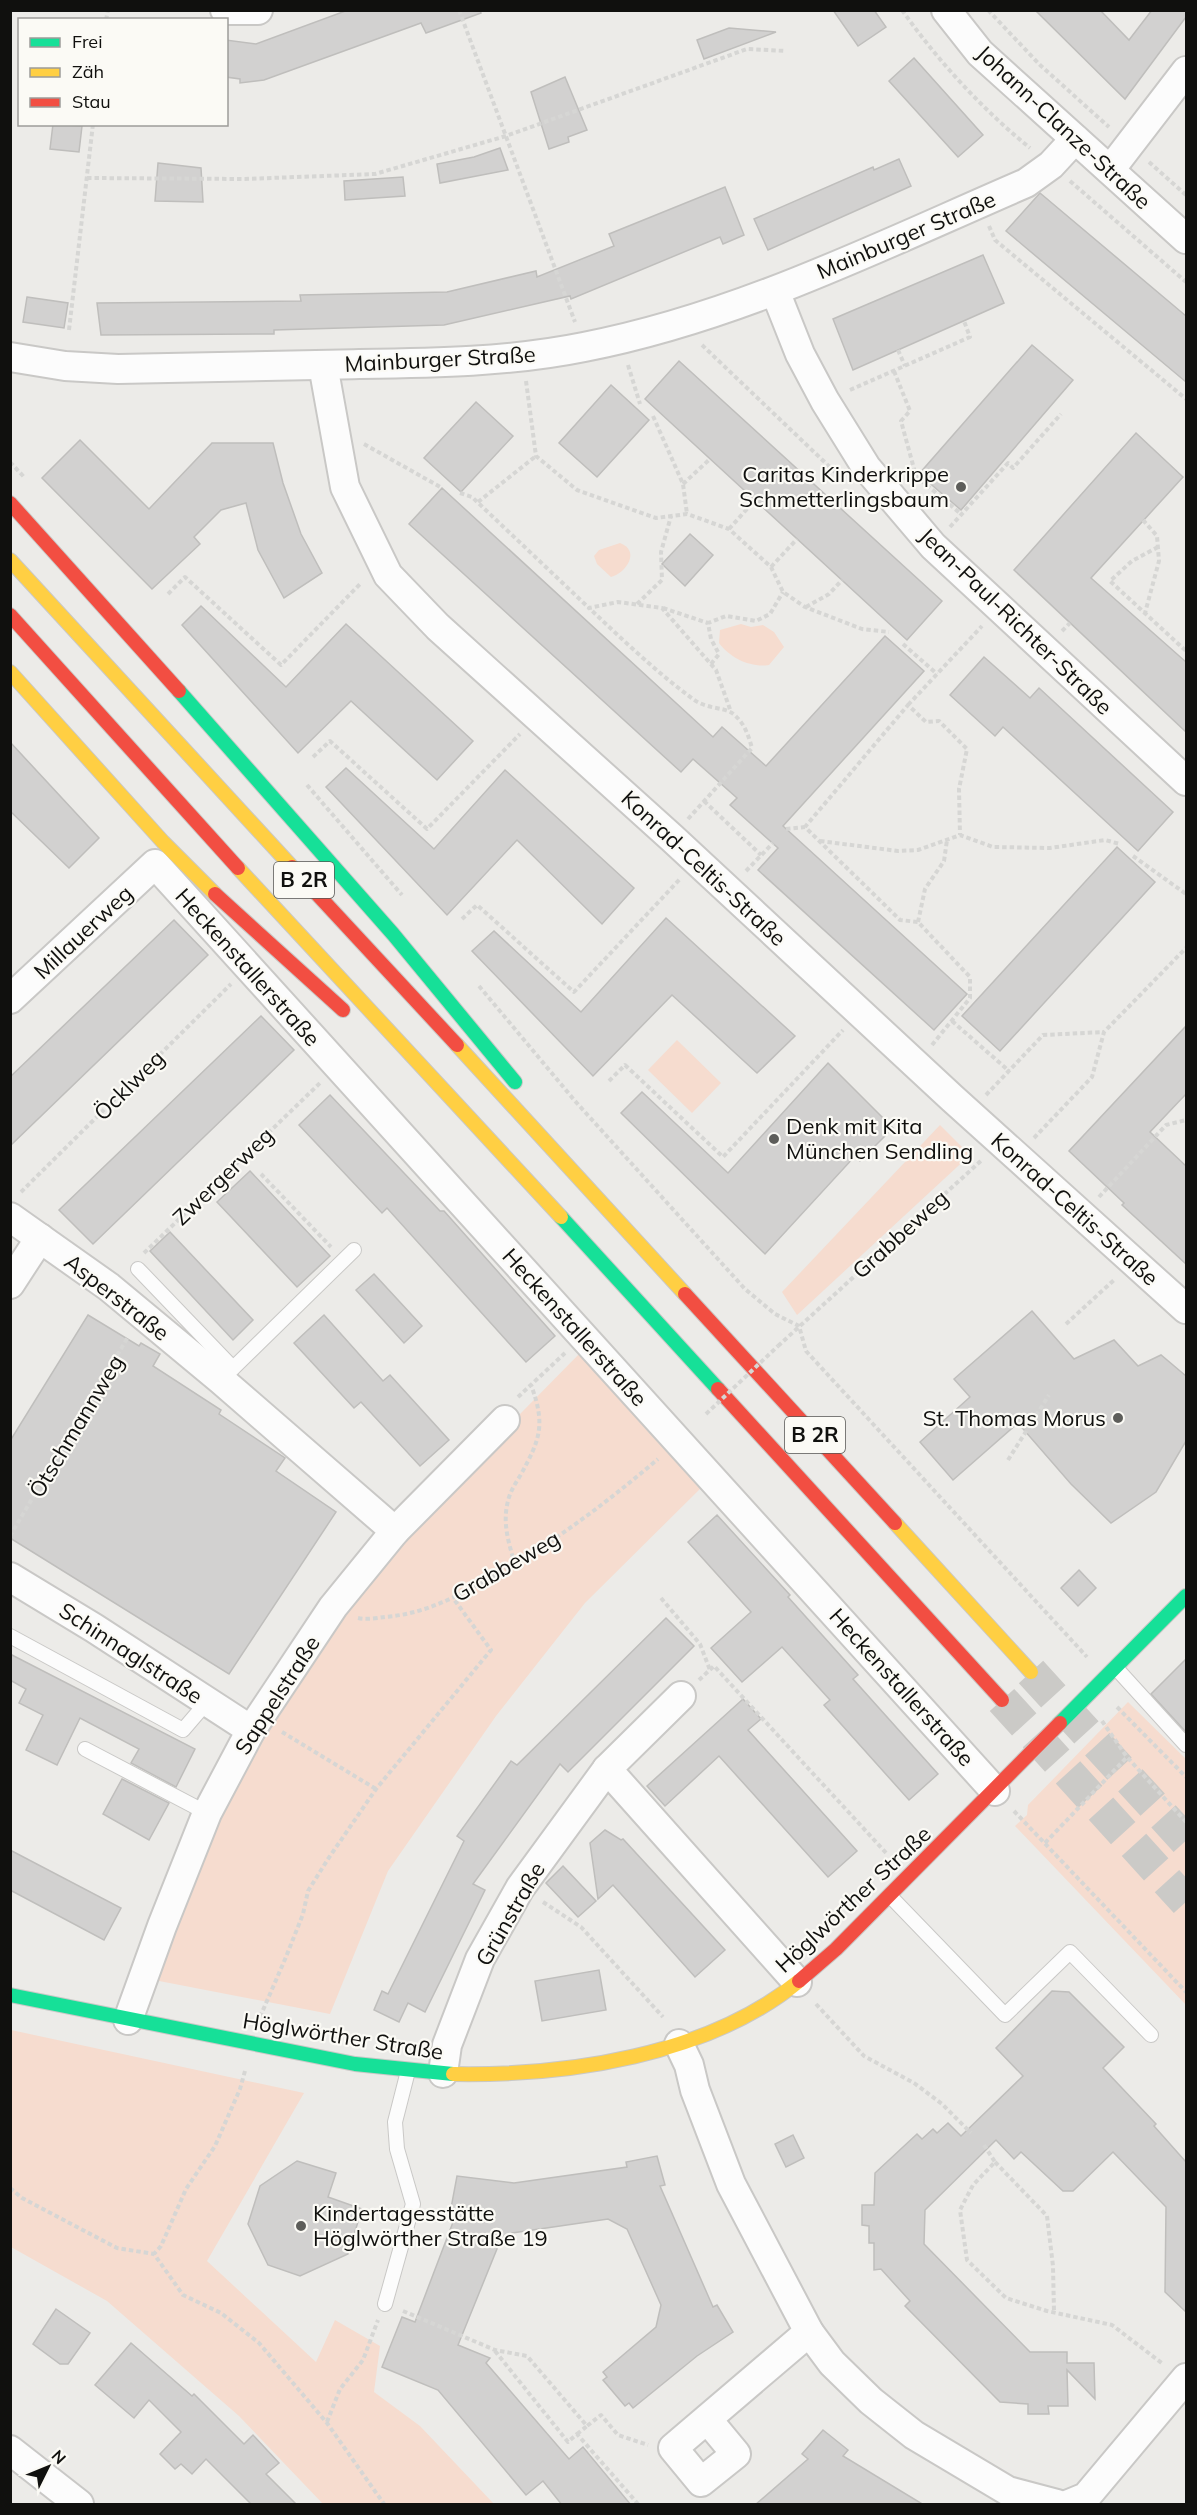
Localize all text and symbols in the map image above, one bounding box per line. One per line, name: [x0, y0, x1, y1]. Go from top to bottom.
legend: [18, 18, 228, 126]
text: Frei: [72, 30, 102, 53]
street label: Johann-Clanze-Straße: [971, 39, 1157, 215]
text: Zäh: [72, 60, 104, 83]
text: Stau: [72, 90, 111, 113]
street label: Mainburger Straße: [812, 185, 1000, 285]
street label: Mainburger Straße: [344, 340, 536, 378]
place label: Caritas Kinderkrippe Schmetterlingsbaum: [739, 460, 949, 513]
marker: Caritas Kinderkrippe Schmetterlingsbaum: [954, 480, 968, 494]
street label: Jean-Paul-Richter-Straße: [914, 521, 1118, 721]
street label: Konrad-Celtis-Straße: [616, 784, 792, 952]
road number: B 2R: [274, 862, 334, 898]
street label: Millauerweg: [28, 879, 138, 985]
street label: Heckenstallerstraße: [170, 882, 326, 1052]
street label: Öcklweg: [88, 1044, 170, 1126]
place label: Denk mit Kita München Sendling: [786, 1112, 973, 1165]
street label: Zwergerweg: [167, 1121, 279, 1231]
street label: Konrad-Celtis-Straße: [986, 1126, 1164, 1292]
marker: Denk mit Kita München Sendling: [767, 1132, 781, 1146]
street label: Grabbeweg: [846, 1184, 954, 1284]
street label: Heckenstallerstraße: [497, 1242, 653, 1412]
street label: Asperstraße: [59, 1247, 175, 1347]
street label: Ötschmannweg: [22, 1349, 130, 1503]
place label: St. Thomas Morus: [923, 1404, 1106, 1432]
marker: St. Thomas Morus: [1111, 1411, 1125, 1425]
road number: B 2R: [785, 1417, 845, 1453]
street label: Grabbeweg: [447, 1524, 565, 1608]
street label: Schinnaglstraße: [54, 1596, 208, 1710]
street label: Heckenstallerstraße: [824, 1602, 980, 1772]
street label: Sappelstraße: [228, 1630, 326, 1760]
street label: Höglwörther Straße: [769, 1820, 937, 1978]
street label: Grünstraße: [469, 1857, 551, 1971]
street label: Höglwörther Straße: [241, 2006, 445, 2066]
place label: Kindertagesstätte Höglwörther Straße 19: [313, 2199, 548, 2252]
marker: Kindertagesstätte Höglwörther Straße 19: [294, 2219, 308, 2233]
north arrow: [18, 2437, 78, 2497]
text: N: [48, 2446, 70, 2468]

